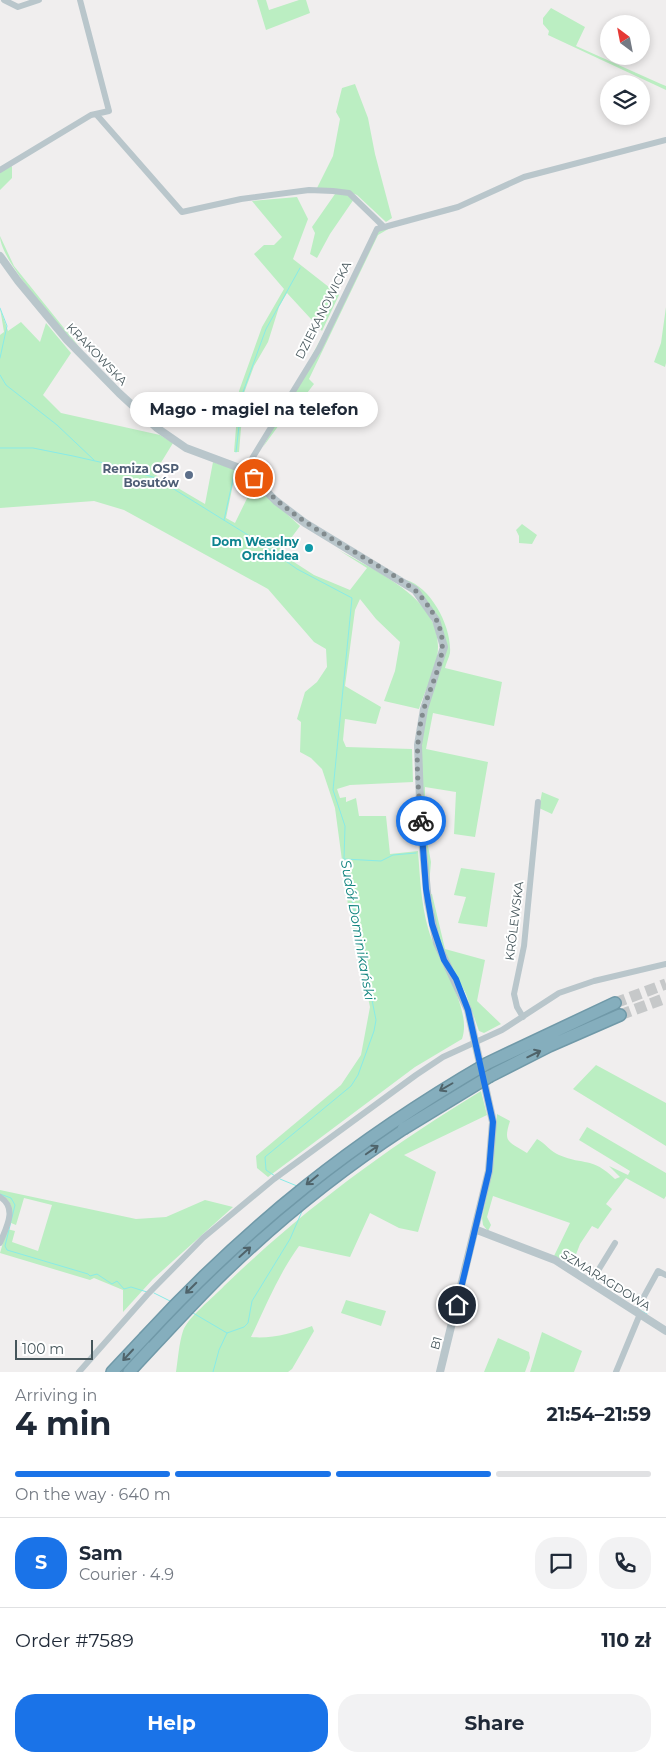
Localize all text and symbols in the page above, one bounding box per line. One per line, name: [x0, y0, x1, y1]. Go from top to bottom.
north arrow: [600, 15, 650, 65]
map controls: [600, 15, 650, 125]
button: layers: [600, 75, 650, 125]
street label: DZIEKANOWICKA: [292, 258, 354, 361]
street label: KRAKOWSKA: [63, 320, 131, 389]
callout: Mago - magiel na telefon: [130, 393, 378, 428]
text: Mago - magiel na telefon: [149, 400, 359, 419]
pin: [233, 457, 275, 499]
place label: Remiza OSP Bosutów: [103, 461, 180, 490]
icon: bag: [240, 464, 268, 492]
marker: Remiza OSP Bosutów: [183, 469, 195, 481]
place label: Dom Weselny Orchidea: [211, 534, 300, 563]
marker: Dom Weselny Orchidea: [303, 542, 315, 554]
courier: [396, 796, 446, 846]
icon: bike: [407, 807, 435, 835]
water label: Sudół Dominikański: [337, 858, 379, 1002]
street label: KRÓLEWSKA: [502, 880, 526, 961]
one-way arrow: [526, 1048, 541, 1058]
one-way arrow: [439, 1083, 453, 1093]
one-way arrow: [365, 1145, 379, 1155]
one-way arrow: [306, 1174, 319, 1185]
one-way arrow: [239, 1246, 252, 1258]
street label: SZMARAGDOWA: [558, 1246, 654, 1314]
one-way arrow: [185, 1282, 197, 1294]
pin: [436, 1284, 478, 1326]
icon: home: [443, 1291, 471, 1319]
street label: B1: [427, 1335, 445, 1351]
scale bar: [15, 1337, 92, 1360]
text: 100 m: [22, 1340, 64, 1358]
one-way arrow: [122, 1349, 134, 1362]
text: Arriving in: [15, 1386, 97, 1405]
text: 21:54–21:59: [547, 1403, 651, 1426]
text: 4 min: [15, 1404, 111, 1443]
text: On the way · 640 m: [15, 1485, 171, 1504]
button: chat: [535, 1537, 587, 1589]
button: phone: [599, 1537, 651, 1589]
text: Sam: [79, 1542, 123, 1565]
text: S: [35, 1551, 47, 1574]
text: Courier · 4.9: [79, 1565, 174, 1584]
text: Order #7589: [15, 1629, 134, 1652]
text: 110 zł: [601, 1629, 651, 1652]
button: Help: [15, 1694, 328, 1752]
button: Share: [338, 1694, 651, 1752]

